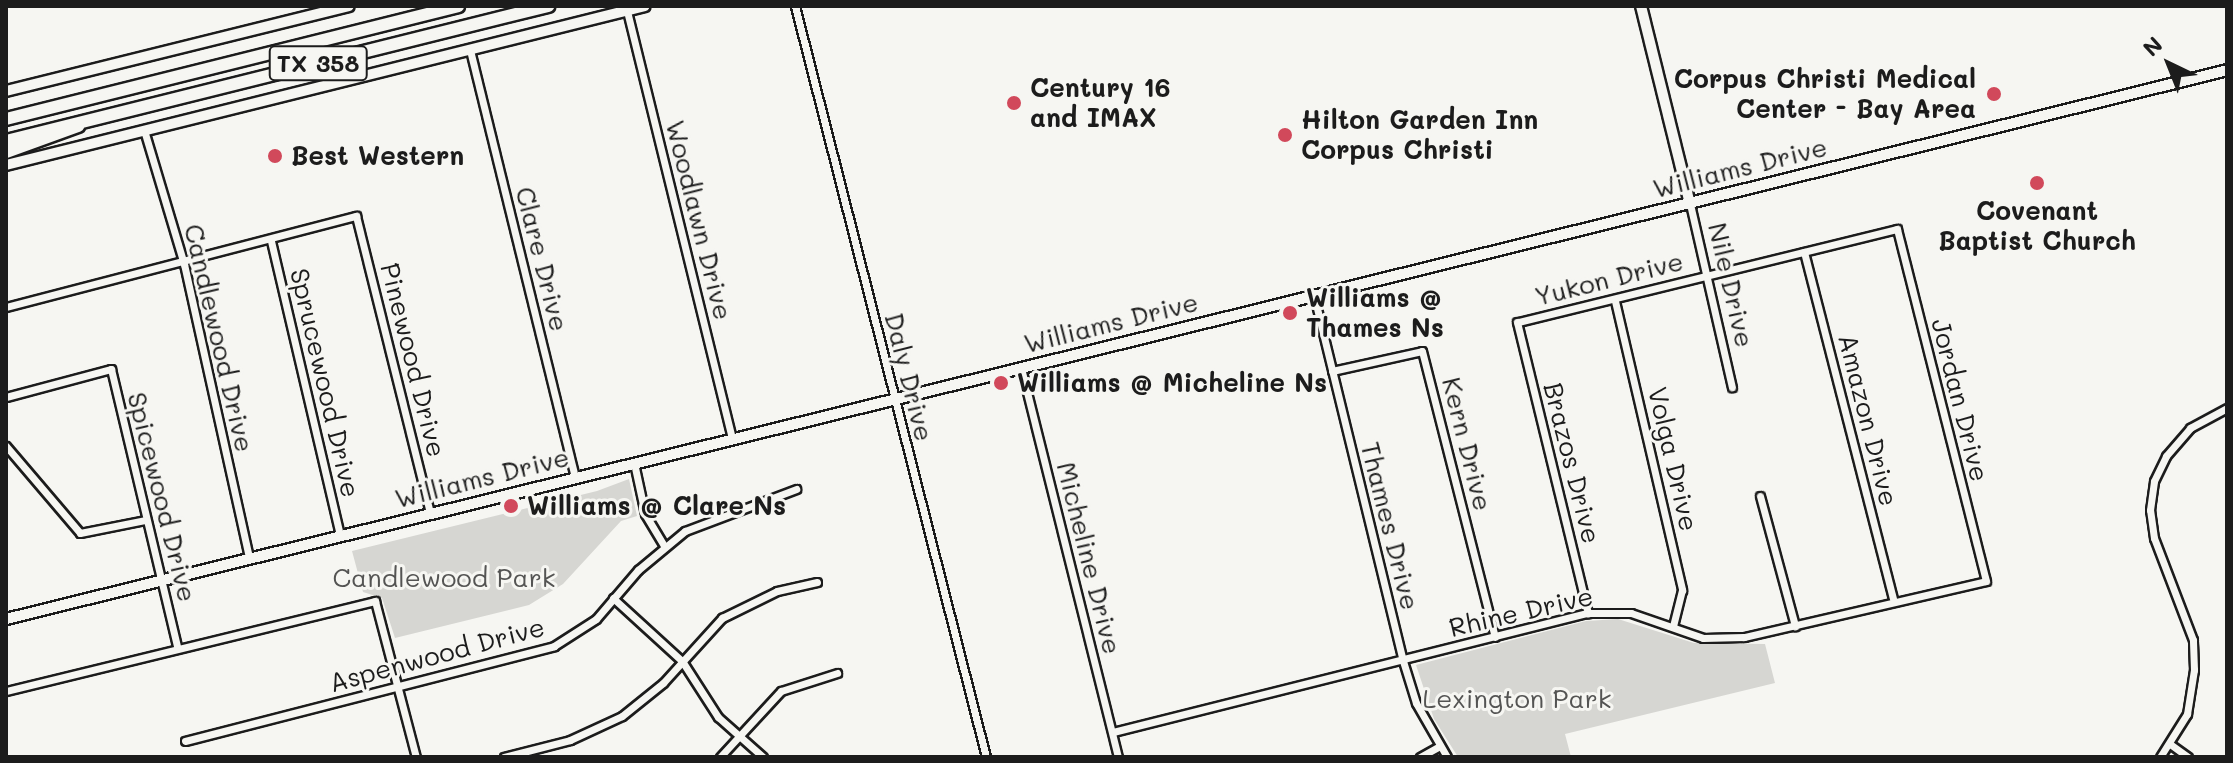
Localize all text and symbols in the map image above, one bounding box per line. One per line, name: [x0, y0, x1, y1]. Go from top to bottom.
north arrow: [2129, 24, 2209, 104]
text: N: [2136, 30, 2168, 62]
road number: TX 358: [268, 43, 368, 83]
place label: Corpus Christi Medical Center - Bay Area: [1674, 63, 1976, 124]
place label: Century 16 and IMAX: [1030, 72, 1170, 134]
marker: Corpus Christi Medical Center - Bay Area: [1983, 83, 2005, 105]
marker: Century 16 and IMAX: [1005, 94, 1023, 112]
place label: Hilton Garden Inn Corpus Christi: [1301, 104, 1538, 166]
street label: Woodlawn Drive: [659, 117, 739, 323]
marker: Hilton Garden Inn Corpus Christi: [1276, 126, 1294, 144]
street label: Williams Drive: [1650, 131, 1830, 205]
place label: Best Western: [291, 140, 464, 172]
marker: Best Western: [266, 147, 284, 165]
marker: Covenant Baptist Church: [2028, 174, 2046, 192]
street label: Clare Drive: [509, 184, 575, 334]
place label: Covenant Baptist Church: [1938, 195, 2136, 256]
street label: Nile Drive: [1702, 220, 1760, 350]
street label: Candlewood Drive: [178, 221, 260, 455]
street label: Yukon Drive: [1532, 245, 1686, 313]
street label: Pinewood Drive: [374, 260, 452, 460]
street label: Sprucewood Drive: [283, 266, 367, 500]
place label: Williams @ Thames Ns: [1306, 282, 1444, 344]
street label: Williams Drive: [1021, 286, 1201, 360]
marker: Williams @ Thames Ns: [1281, 304, 1299, 322]
street label: Daly Drive: [878, 310, 940, 444]
street label: Jordan Drive: [1925, 315, 1995, 485]
street label: Amazon Drive: [1832, 331, 1904, 509]
place label: Williams @ Micheline Ns: [1017, 367, 1327, 399]
marker: Williams @ Micheline Ns: [992, 374, 1010, 392]
street label: Kern Drive: [1435, 374, 1499, 514]
street label: Brazos Drive: [1537, 379, 1607, 547]
street label: Volga Drive: [1641, 384, 1705, 534]
street label: Spicewood Drive: [121, 389, 203, 605]
street label: Thames Drive: [1354, 439, 1426, 613]
street label: Williams Drive: [392, 441, 572, 515]
street label: Micheline Drive: [1050, 459, 1128, 657]
place label: Williams @ Clare Ns: [527, 490, 786, 522]
marker: Williams @ Clare Ns: [502, 497, 520, 515]
park label: Candlewood Park: [332, 562, 556, 594]
street label: Rhine Drive: [1446, 580, 1596, 644]
street label: Aspenwood Drive: [326, 611, 548, 699]
park label: Lexington Park: [1423, 683, 1611, 715]

